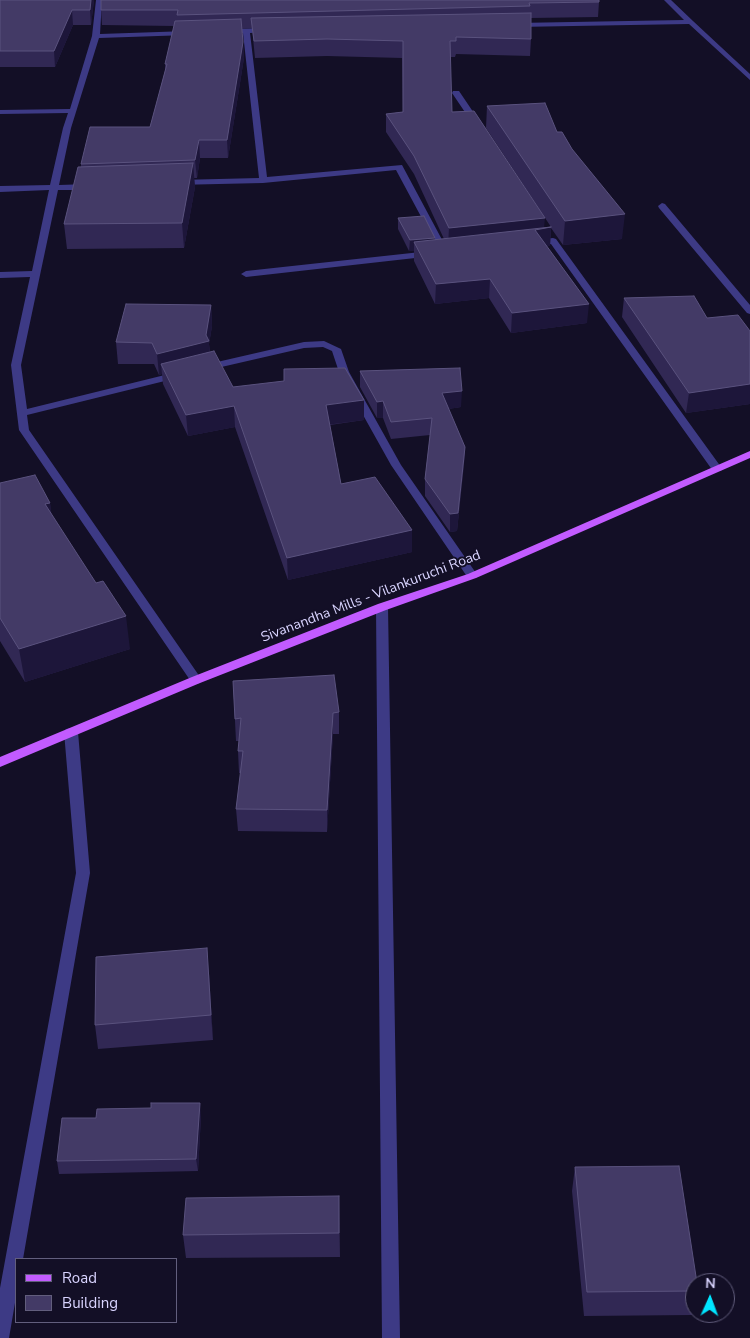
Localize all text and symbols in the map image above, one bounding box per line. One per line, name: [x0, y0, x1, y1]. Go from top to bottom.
street label: Sivanandha Mills - Vilankuruchi Road: [259, 547, 483, 647]
legend: [15, 1258, 178, 1323]
text: Road: [62, 1268, 97, 1288]
north arrow: [685, 1273, 735, 1323]
text: N: [705, 1274, 716, 1293]
text: Building: [62, 1293, 118, 1313]

